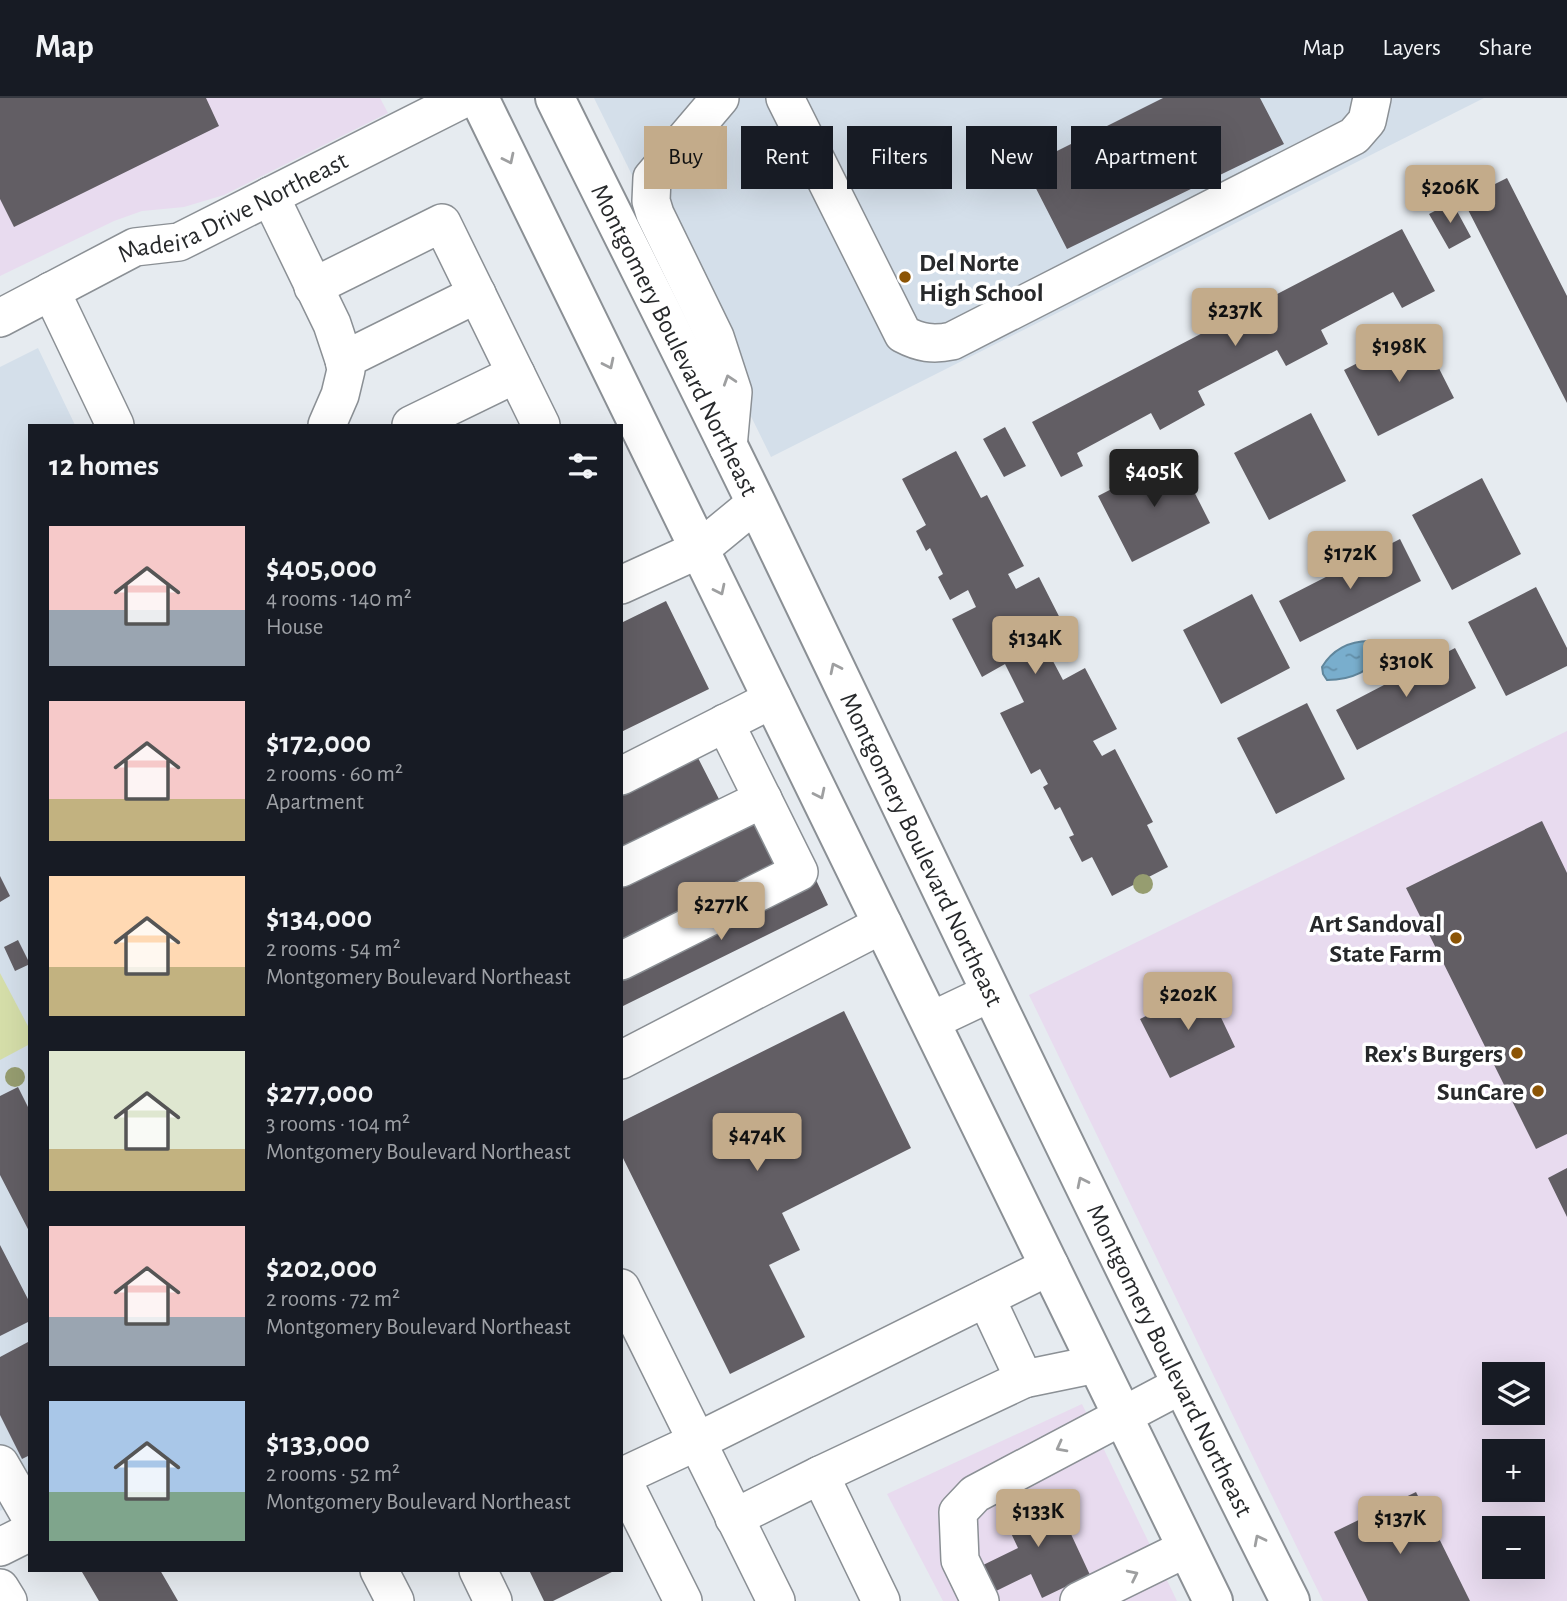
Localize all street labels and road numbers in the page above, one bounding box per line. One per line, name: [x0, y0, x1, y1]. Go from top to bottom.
street label: Madeira Drive Northeast: [114, 147, 352, 268]
street label: Montgomery Boulevard Northeast: [586, 180, 762, 500]
street label: Montgomery Boulevard Northeast: [835, 689, 1008, 1010]
street label: Montgomery Boulevard Northeast: [1082, 1200, 1257, 1521]

